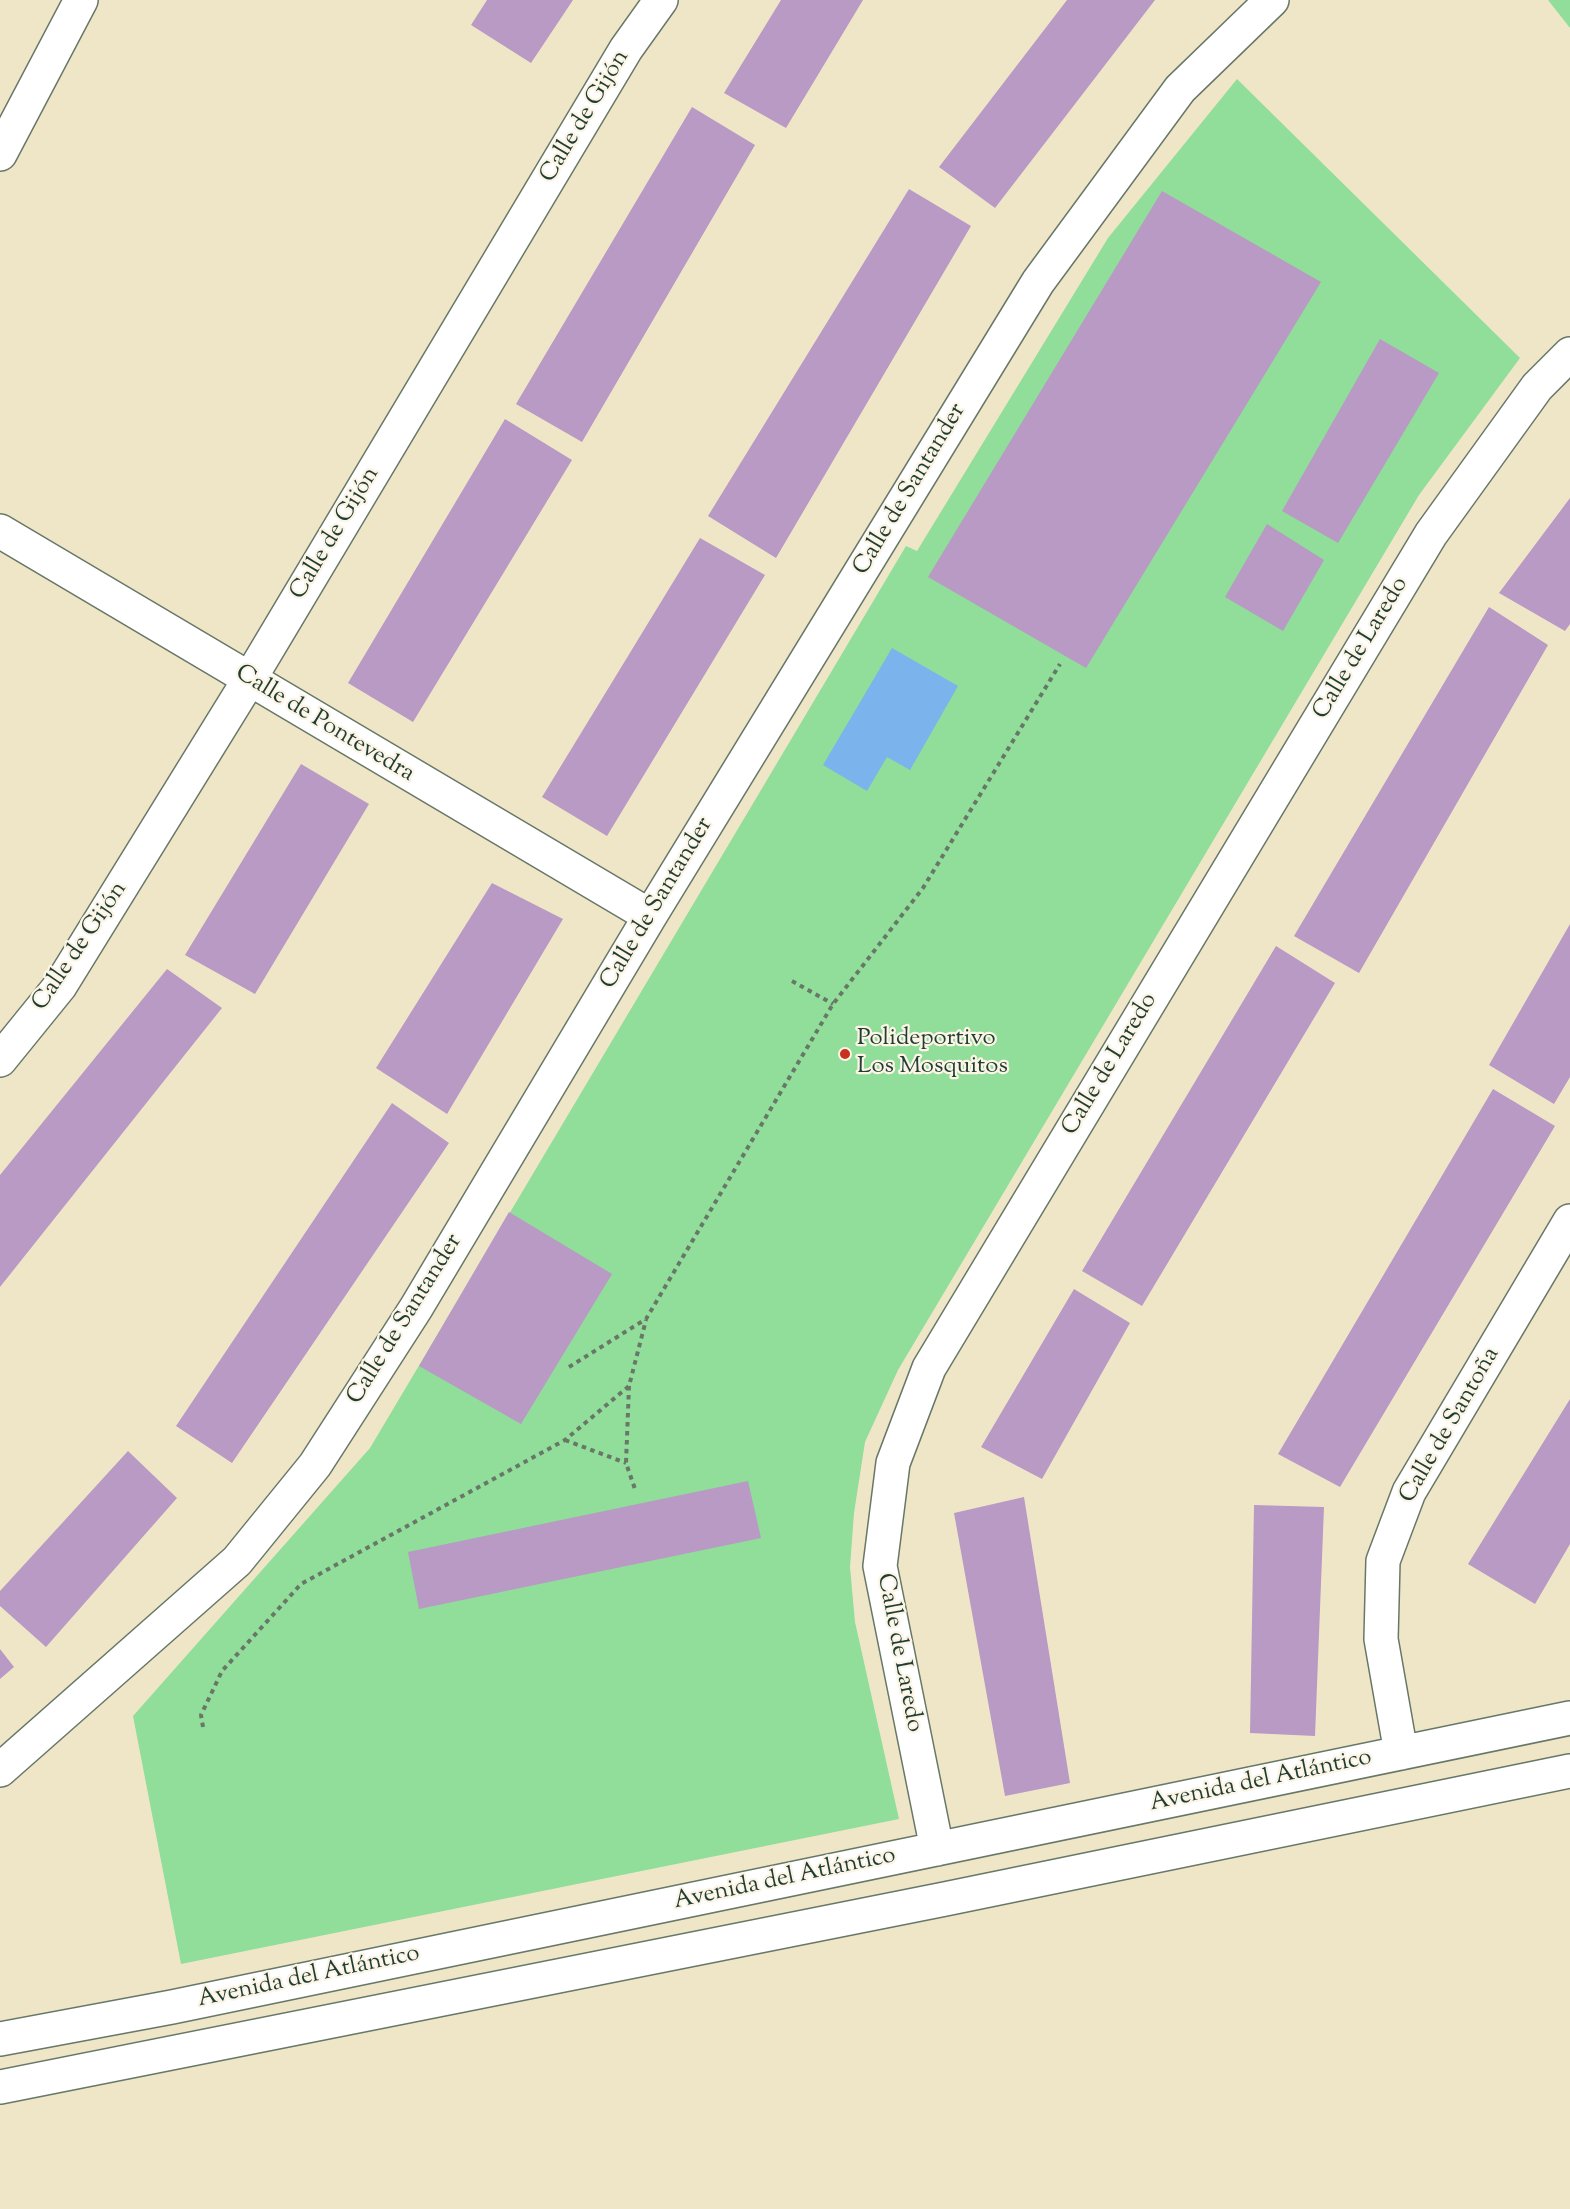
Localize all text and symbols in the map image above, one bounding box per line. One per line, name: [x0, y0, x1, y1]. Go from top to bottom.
street label: Calle de Gijón: [535, 46, 637, 188]
street label: Calle de Santander: [848, 399, 974, 581]
street label: Calle de Gijón: [285, 463, 387, 605]
street label: Calle de Laredo: [1308, 573, 1416, 725]
street label: Calle de Pontevedra: [229, 660, 419, 790]
street label: Calle de Santander: [595, 813, 721, 995]
street label: Calle de Gijón: [27, 877, 135, 1017]
street label: Calle de Laredo: [1057, 989, 1165, 1141]
place label: Polideportivo Los Mosquitos: [857, 1026, 1008, 1082]
marker: Polideportivo Los Mosquitos: [838, 1047, 852, 1061]
street label: Calle de Santander: [342, 1230, 470, 1410]
street label: Calle de Santoña: [1395, 1343, 1507, 1509]
street label: Calle de Laredo: [869, 1571, 927, 1735]
street label: Avenida del Atlántico: [1147, 1744, 1375, 1820]
street label: Avenida del Atlántico: [671, 1842, 899, 1918]
street label: Avenida del Atlántico: [195, 1940, 423, 2016]

